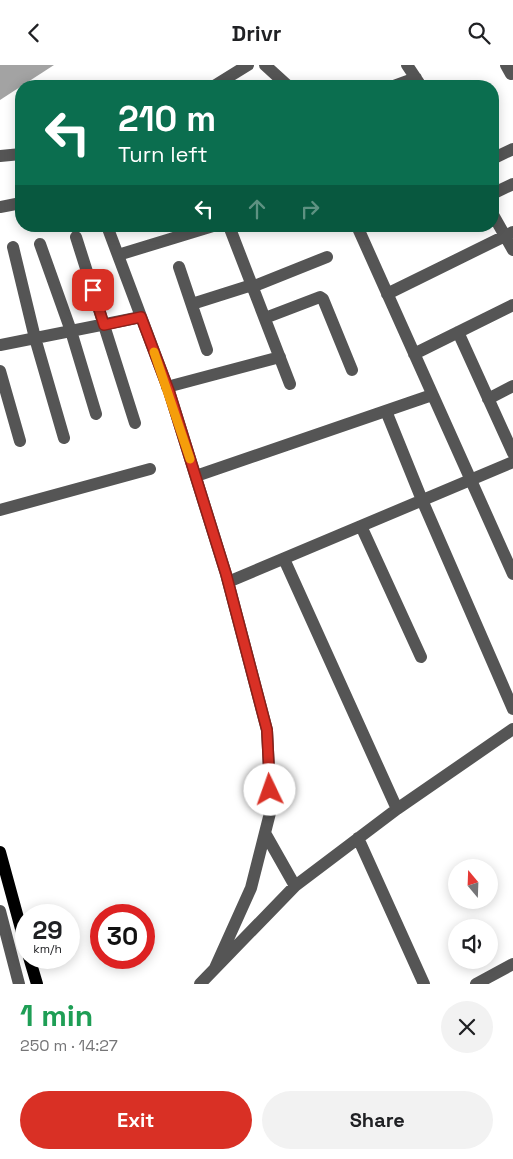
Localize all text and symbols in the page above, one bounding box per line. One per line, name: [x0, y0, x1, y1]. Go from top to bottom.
icon: back: [20, 19, 48, 47]
text: Drivr: [232, 19, 281, 47]
icon: search: [465, 19, 493, 47]
text: 210 m: [118, 97, 216, 141]
icon: left: [35, 100, 100, 165]
text: Turn left: [118, 140, 208, 168]
icon: left: [190, 195, 218, 223]
icon: ahead: [243, 195, 271, 223]
icon: right: [296, 195, 324, 223]
pin: [72, 269, 114, 311]
icon: arrive: [79, 276, 107, 304]
position arrow: [243, 763, 295, 815]
north arrow: [448, 859, 498, 909]
map controls: [448, 859, 498, 969]
speed limit sign: 30: [90, 904, 155, 969]
text: 29: [32, 914, 63, 946]
button: sound: [448, 919, 498, 969]
text: km/h: [33, 941, 62, 957]
text: 1 min: [20, 996, 93, 1035]
button: close: [441, 1001, 493, 1053]
text: 250 m · 14:27: [20, 1035, 118, 1056]
button: Exit: [20, 1091, 252, 1149]
button: Share: [262, 1091, 493, 1149]

